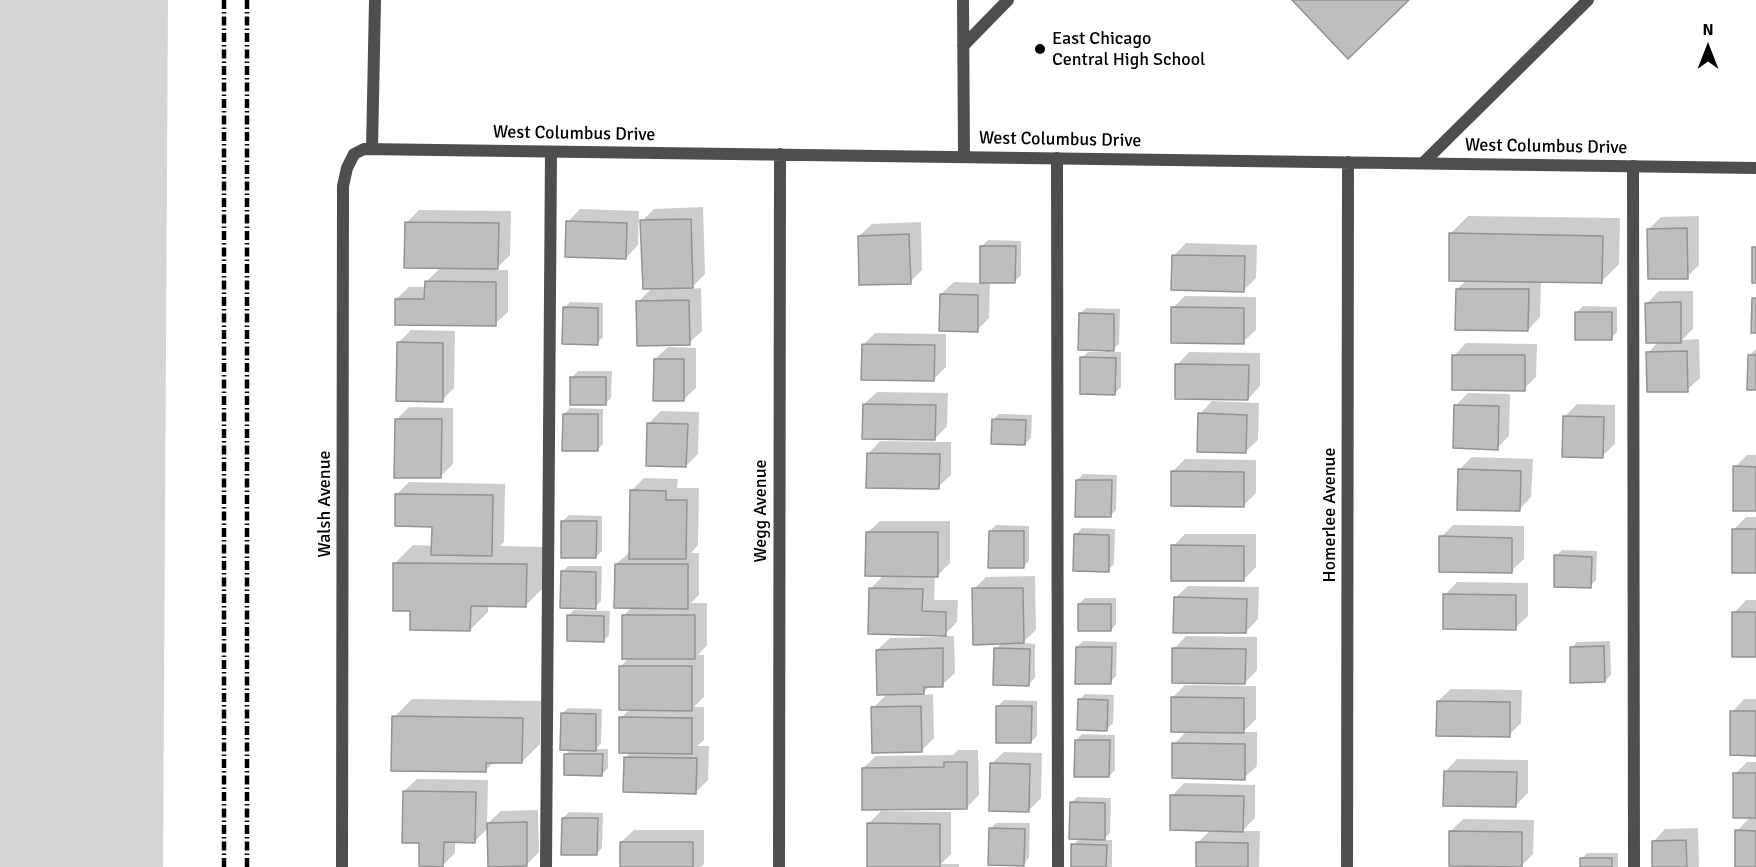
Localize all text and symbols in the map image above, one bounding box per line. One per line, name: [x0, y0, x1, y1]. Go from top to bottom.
north arrow: [1678, 18, 1738, 78]
text: N: [1702, 20, 1714, 40]
place label: East Chicago Central High School: [1052, 28, 1205, 70]
marker: East Chicago Central High School: [1033, 42, 1047, 56]
street label: West Columbus Drive: [493, 122, 655, 146]
street label: West Columbus Drive: [979, 128, 1141, 152]
street label: West Columbus Drive: [1465, 135, 1627, 159]
street label: Homerlee Avenue: [1319, 448, 1341, 582]
street label: Walsh Avenue: [314, 451, 336, 557]
street label: Wegg Avenue: [750, 460, 772, 562]

